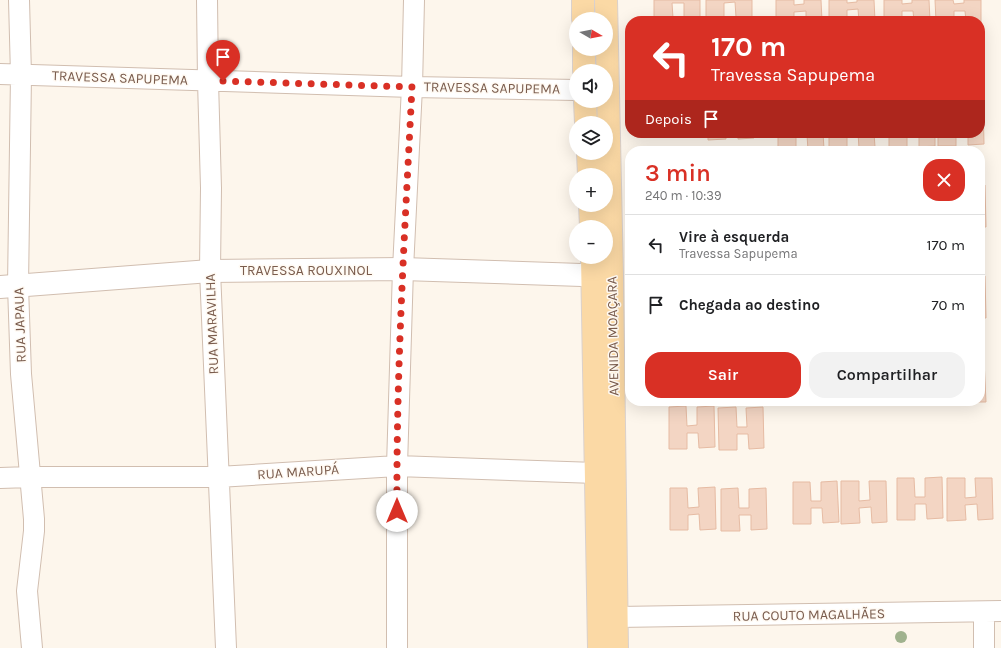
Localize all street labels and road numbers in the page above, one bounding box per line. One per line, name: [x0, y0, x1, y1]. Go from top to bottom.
street label: TRAVESSA SAPUPEMA: [52, 67, 188, 89]
street label: TRAVESSA SAPUPEMA: [424, 78, 560, 98]
street label: TRAVESSA ROUXINOL: [240, 262, 372, 279]
street label: RUA MARAVILHA: [202, 273, 222, 375]
street label: AVENIDA MOAÇARA: [603, 276, 623, 396]
street label: RUA JAPAUA: [10, 287, 30, 363]
street label: RUA MARUPÁ: [256, 460, 339, 483]
street label: RUA COUTO MAGALHÃES: [733, 605, 885, 625]

